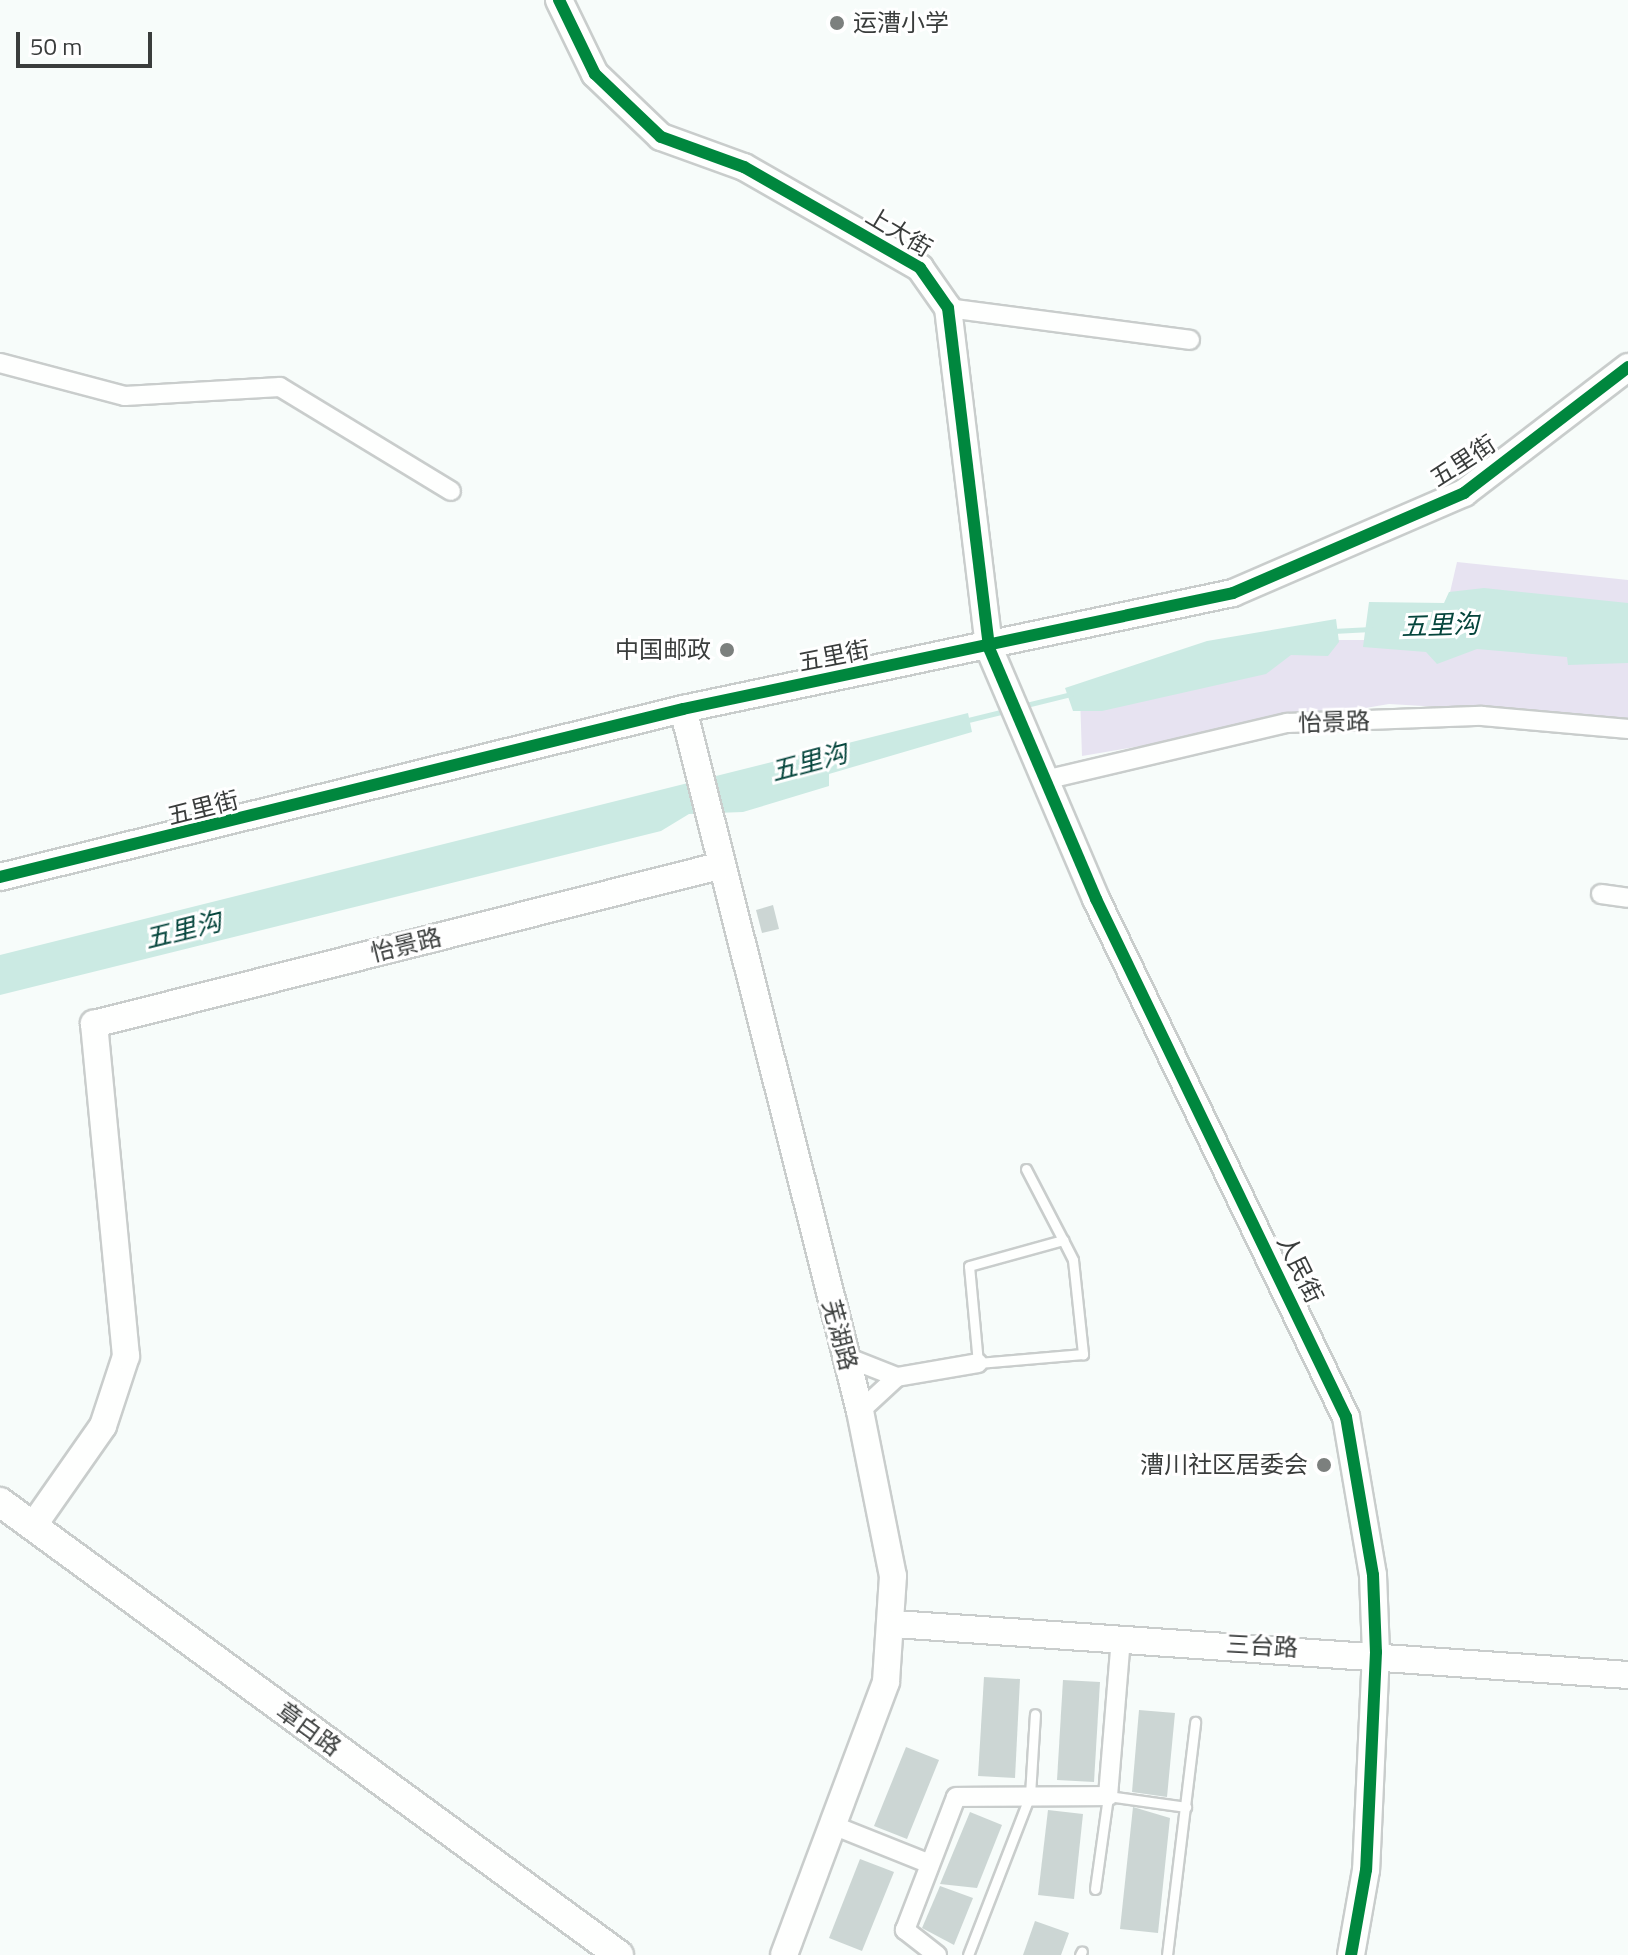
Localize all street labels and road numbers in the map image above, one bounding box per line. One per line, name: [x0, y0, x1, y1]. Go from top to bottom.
street label: 上大街: [861, 201, 937, 263]
street label: 五里街: [1425, 429, 1501, 493]
street label: 五里街: [796, 635, 872, 677]
street label: 怡景路: [1298, 706, 1370, 738]
street label: 五里街: [165, 785, 241, 831]
street label: 怡景路: [368, 922, 444, 968]
street label: 人民街: [1271, 1230, 1329, 1308]
street label: 芜湖路: [817, 1296, 863, 1374]
street label: 三台路: [1225, 1630, 1299, 1662]
street label: 章白路: [271, 1696, 347, 1762]

